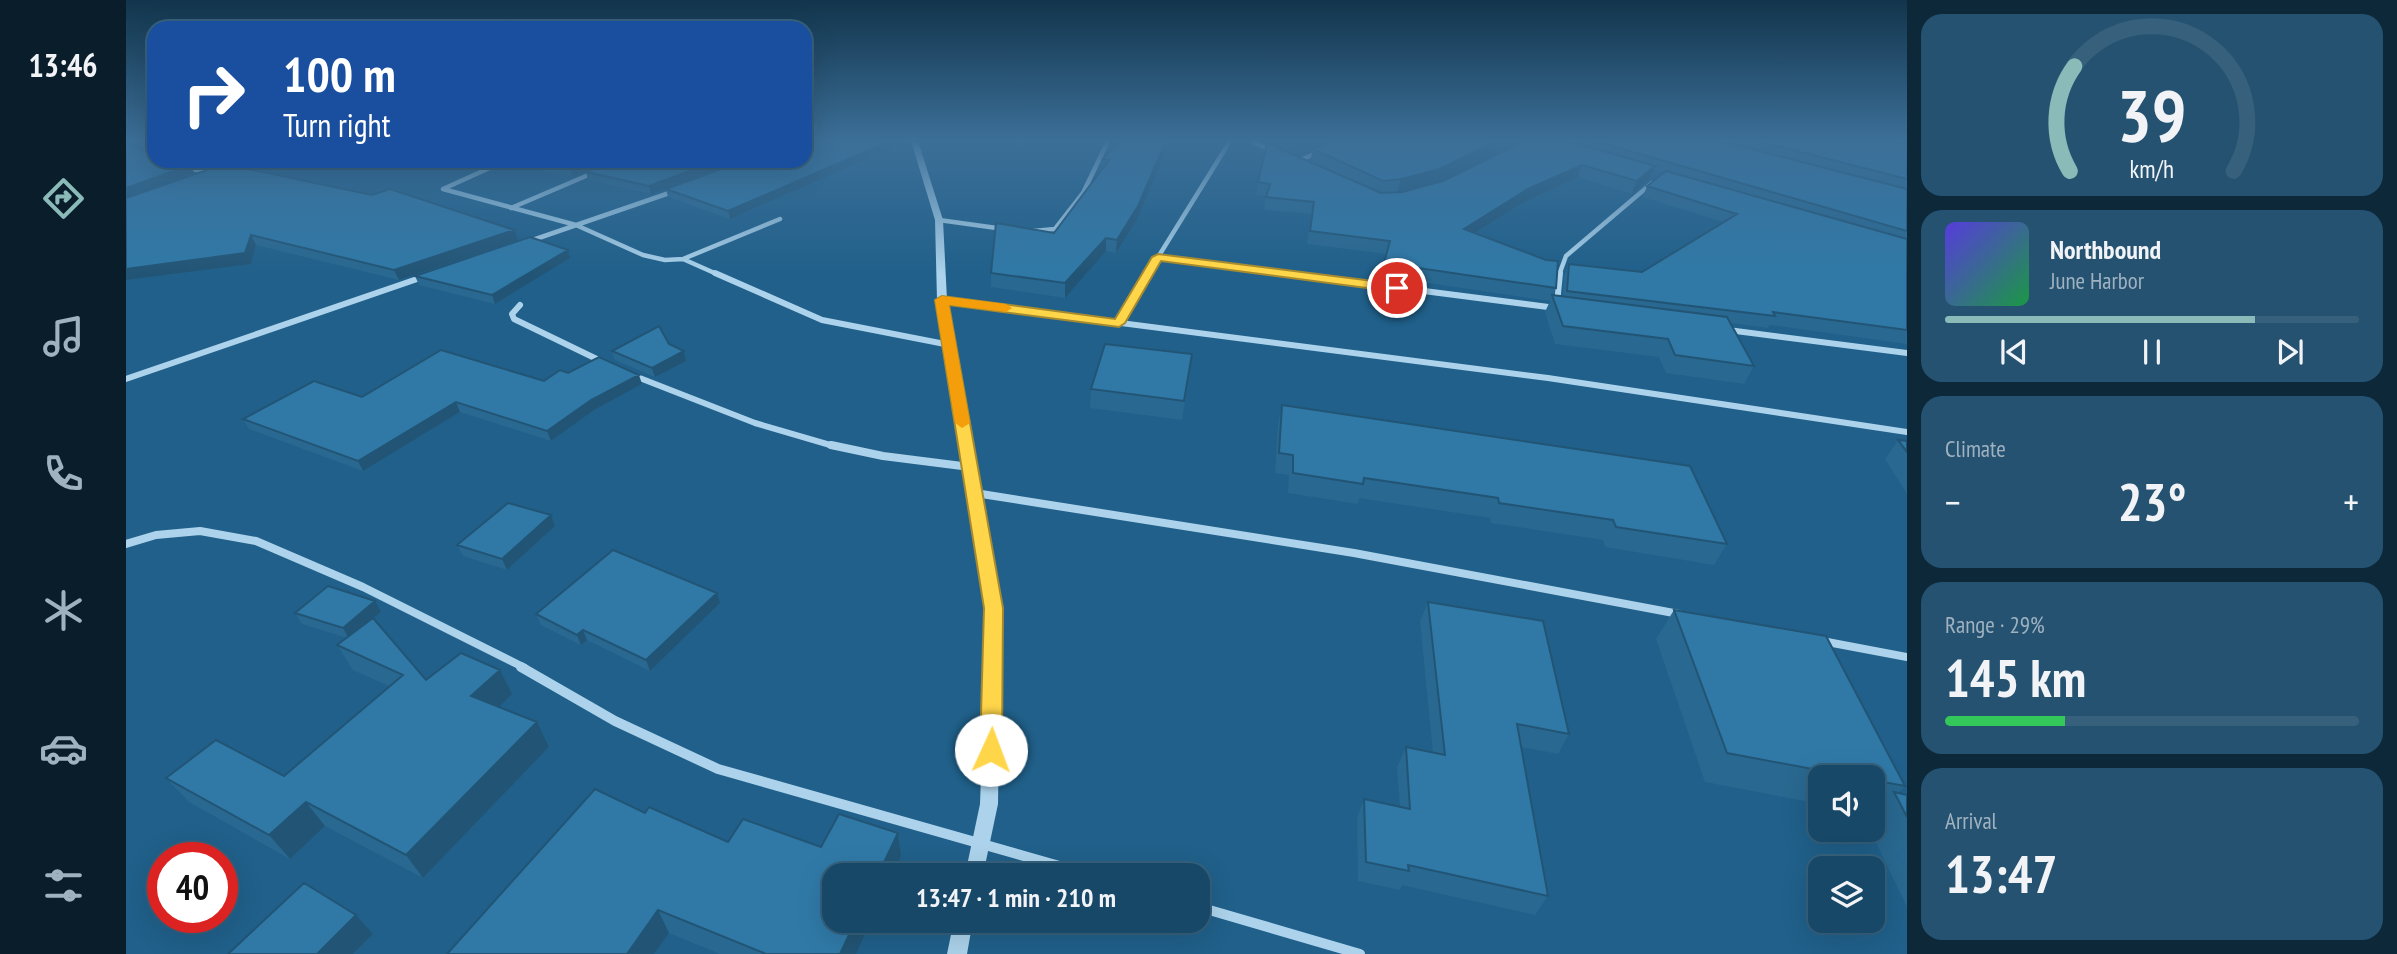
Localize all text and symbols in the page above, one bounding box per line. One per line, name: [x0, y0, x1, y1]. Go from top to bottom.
text: 100 m: [283, 42, 396, 106]
text: 13:46: [28, 44, 98, 86]
icon: right: [168, 49, 259, 140]
text: 39: [2117, 67, 2187, 161]
text: Turn right: [283, 104, 391, 146]
text: km/h: [2130, 153, 2174, 185]
icon: directions: [39, 174, 88, 223]
text: Northbound: [2050, 233, 2161, 266]
pin: [1367, 258, 1427, 318]
text: June Harbor: [2050, 266, 2144, 295]
icon: arrive: [1378, 269, 1416, 307]
icon: music: [39, 312, 88, 361]
icon: previous: [1995, 333, 2033, 371]
icon: pause: [2133, 333, 2171, 371]
icon: next: [2271, 333, 2309, 371]
text: Climate: [1945, 434, 2006, 463]
icon: phone: [39, 449, 88, 498]
text: 23°: [2118, 468, 2186, 535]
text: −: [1945, 477, 1961, 526]
text: +: [2343, 477, 2359, 526]
icon: climate: [39, 586, 88, 635]
text: Range · 29%: [1945, 610, 2045, 639]
text: 145 km: [1945, 644, 2086, 711]
position arrow: [954, 713, 1028, 787]
icon: car: [39, 724, 88, 773]
map controls: [1808, 765, 1885, 933]
button: sound: [1808, 765, 1885, 842]
text: Arrival: [1945, 806, 1997, 835]
text: 13:47: [1945, 840, 2057, 907]
speed limit sign: 40: [147, 842, 238, 933]
button: layers: [1808, 856, 1885, 933]
icon: filters: [39, 861, 88, 910]
text: 13:47 · 1 min · 210 m: [916, 881, 1116, 914]

